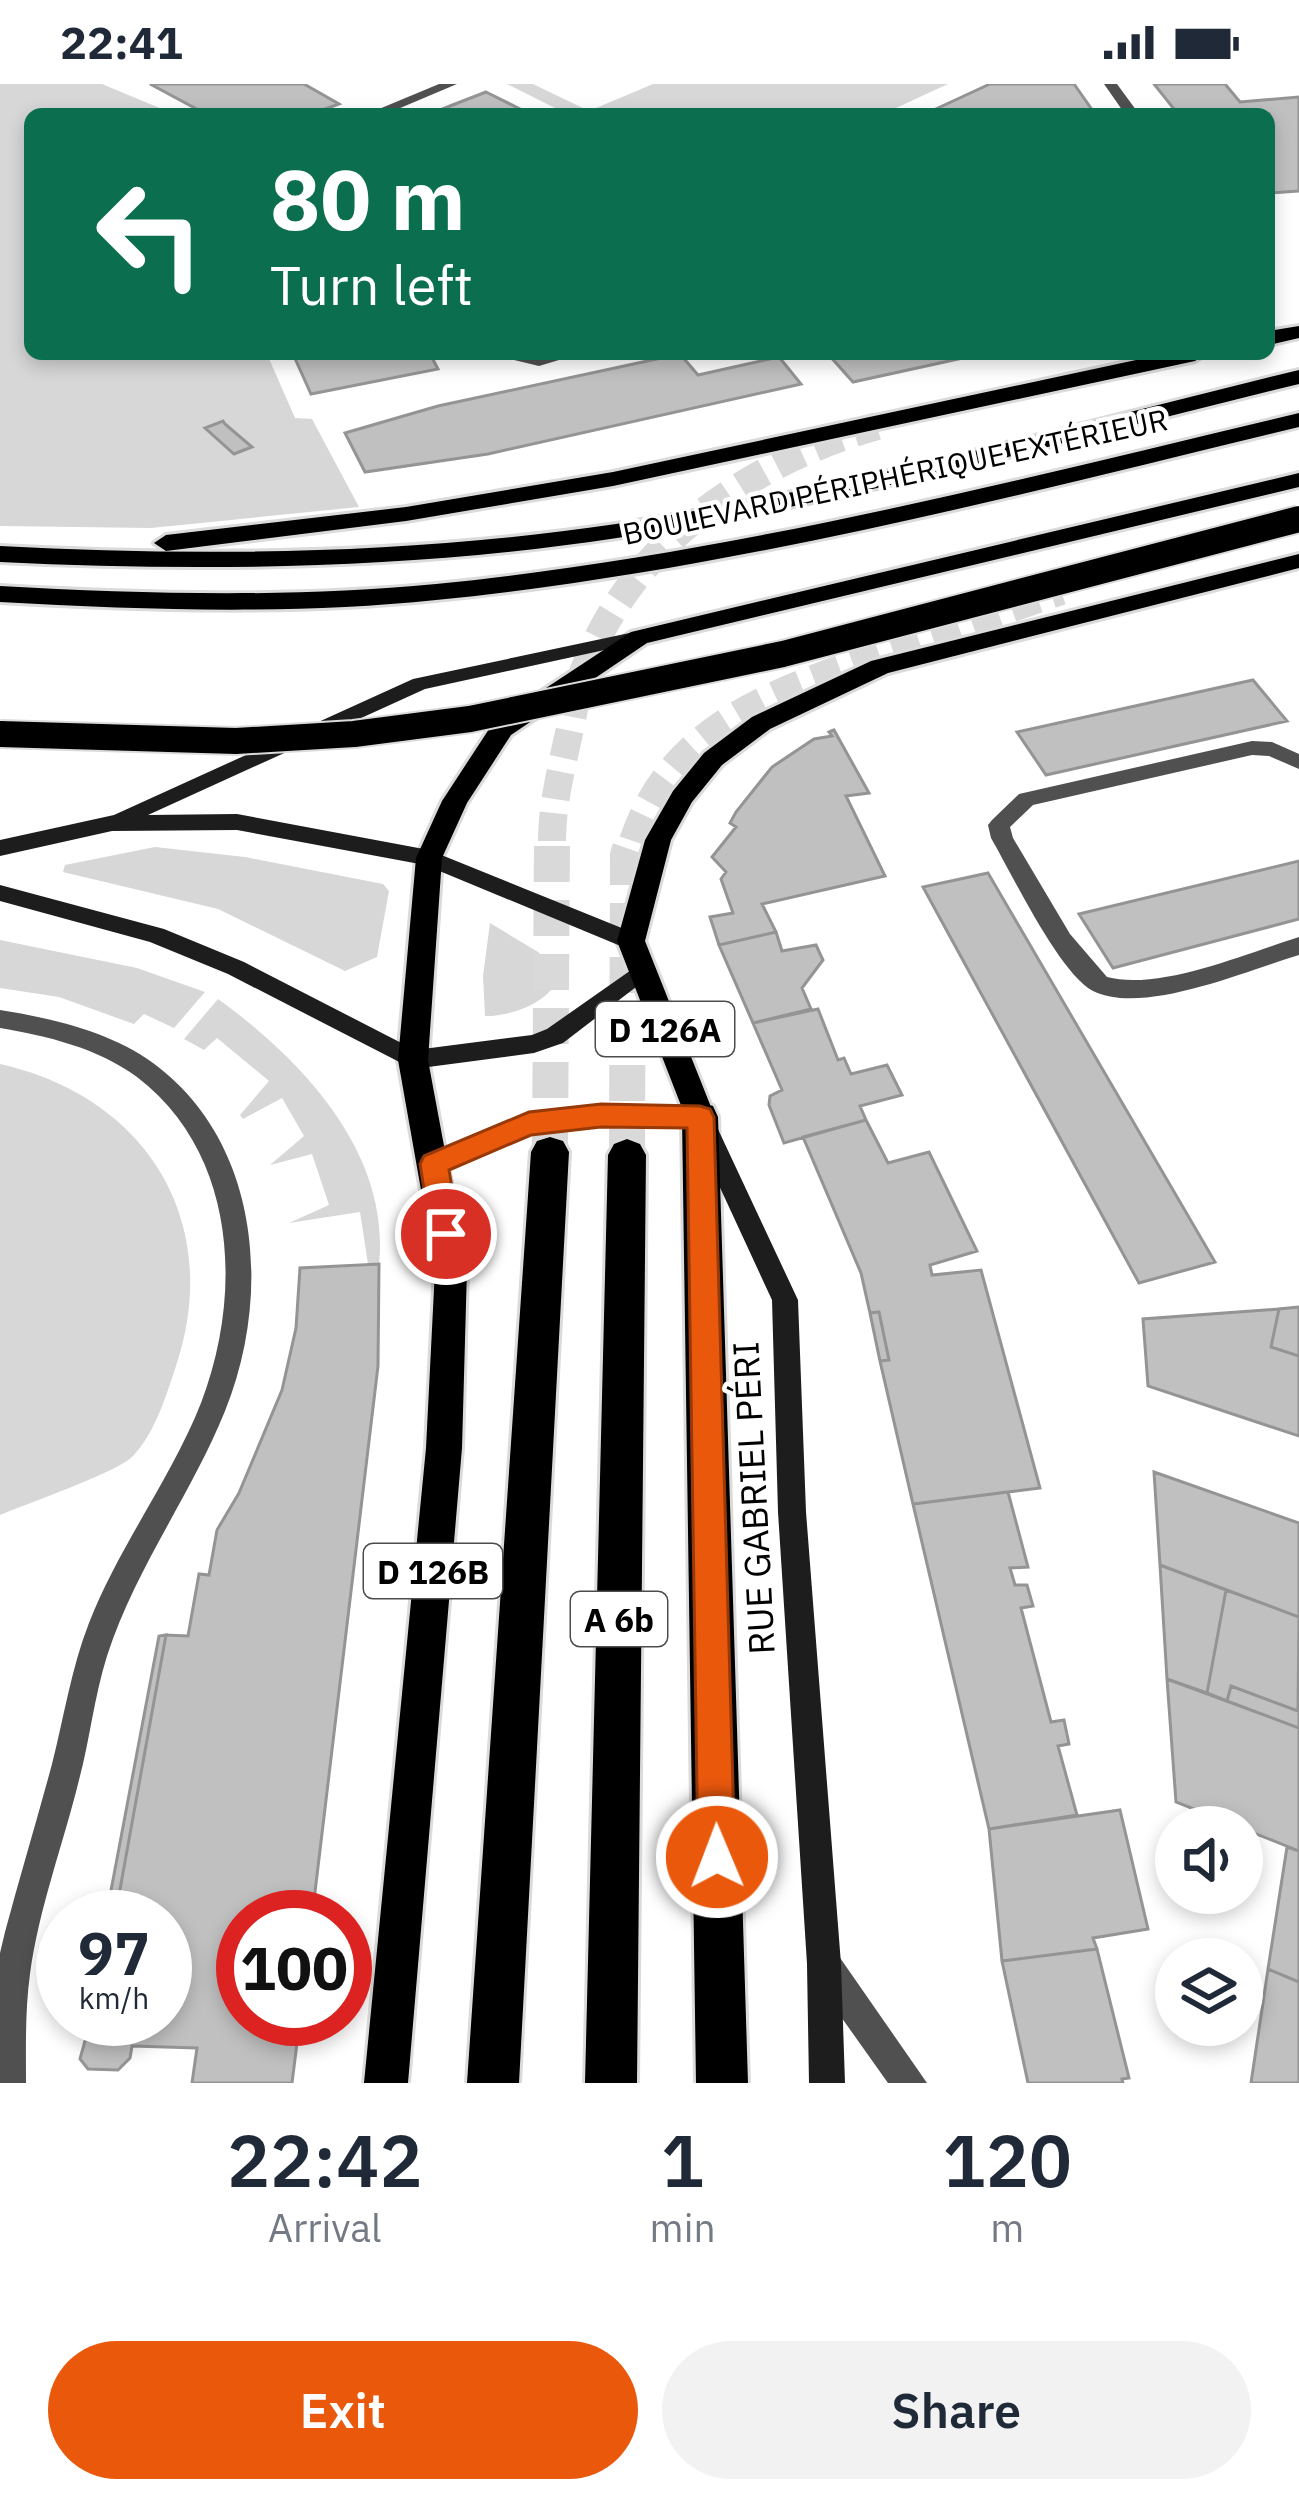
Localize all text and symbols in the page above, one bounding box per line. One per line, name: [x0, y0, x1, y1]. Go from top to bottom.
text: 22:41: [60, 13, 183, 71]
text: 80 m: [270, 144, 466, 253]
icon: left: [72, 156, 228, 312]
text: Turn left: [270, 250, 473, 320]
street label: BOULEVARD PÉRIPHÉRIQUE EXTÉRIEUR: [619, 399, 1171, 553]
road number: D 126A: [596, 1002, 734, 1056]
pin: [395, 1183, 497, 1285]
icon: arrive: [413, 1201, 479, 1267]
street label: RUE GABRIEL PÉRI: [721, 1340, 785, 1656]
road number: D 126B: [364, 1544, 502, 1598]
road number: A 6b: [571, 1592, 667, 1646]
position arrow: [654, 1794, 780, 1920]
map controls: [1155, 1806, 1263, 2046]
button: sound: [1155, 1806, 1263, 1914]
speed limit sign: 100: [216, 1890, 372, 2046]
text: 97: [78, 1913, 150, 1992]
button: layers: [1155, 1938, 1263, 2046]
text: km/h: [79, 1978, 149, 2017]
text: 22:42: [227, 2113, 423, 2207]
text: 1: [661, 2113, 704, 2207]
text: 120: [942, 2113, 1072, 2207]
text: Arrival: [268, 2202, 382, 2253]
text: min: [650, 2202, 716, 2253]
text: m: [990, 2202, 1024, 2253]
button: Exit: [48, 2341, 638, 2479]
button: Share: [662, 2341, 1251, 2479]

